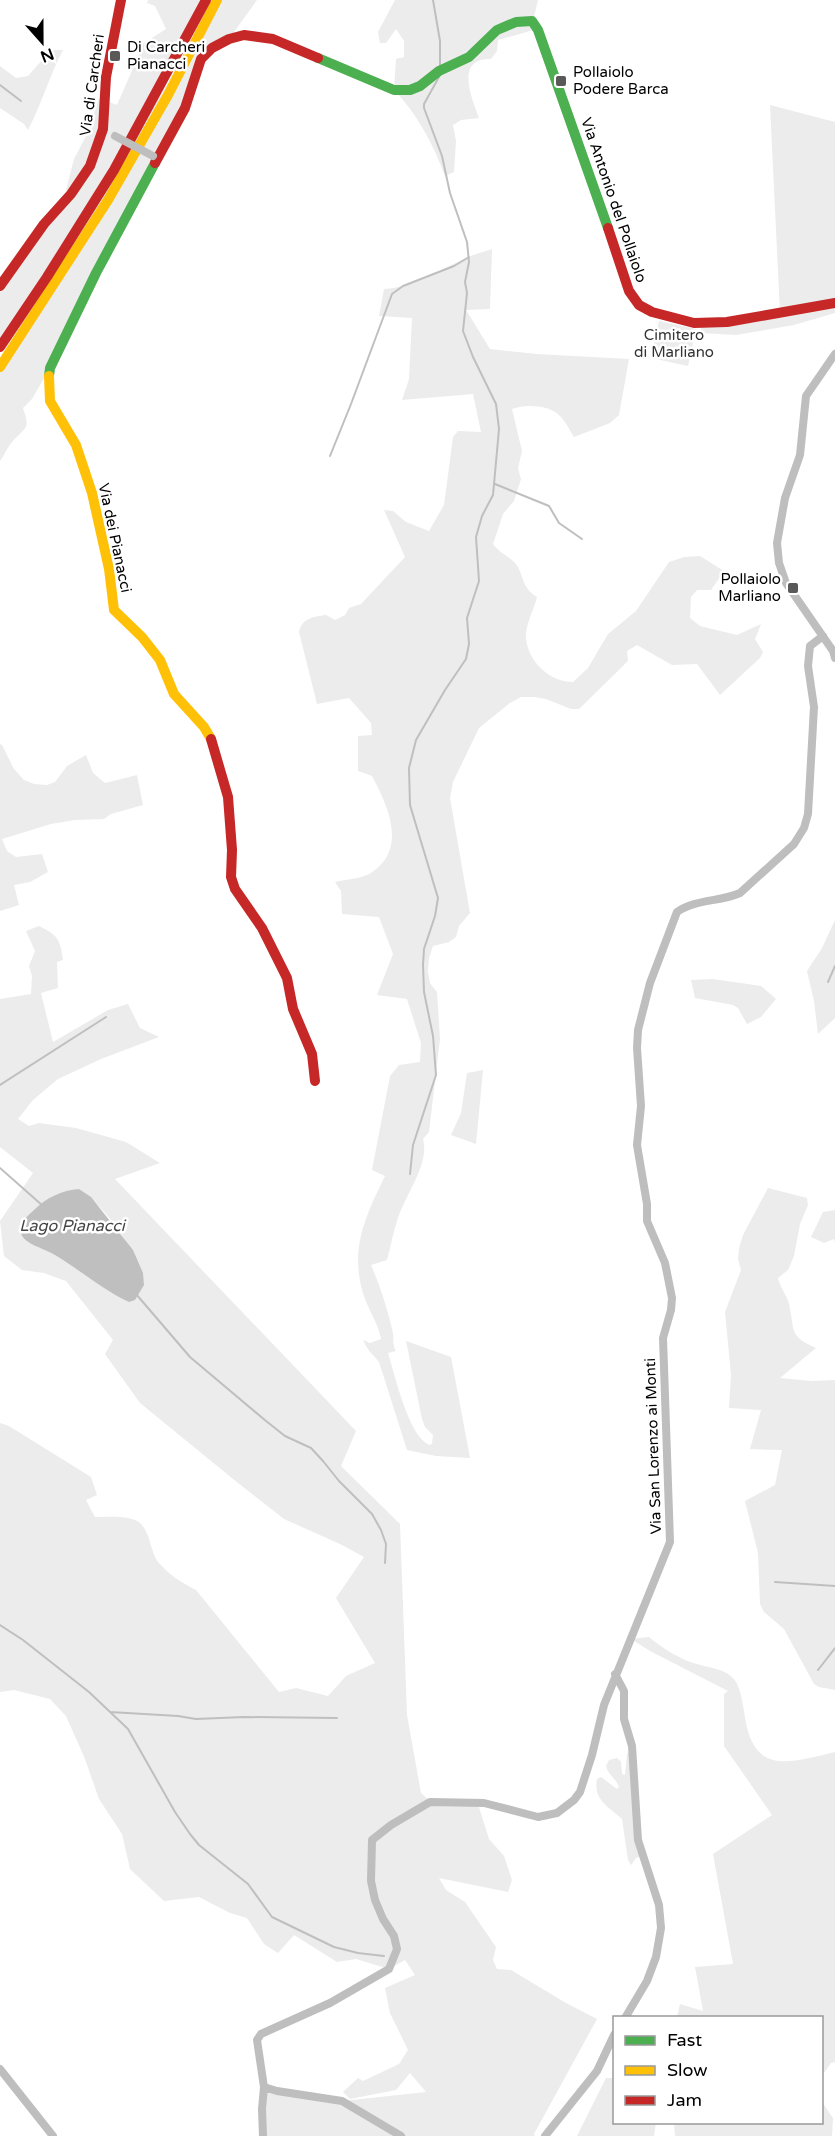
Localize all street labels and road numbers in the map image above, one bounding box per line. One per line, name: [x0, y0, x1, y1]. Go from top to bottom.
street label: Via di Carcheri: [76, 33, 108, 137]
street label: Via Antonio del Pollaiolo: [577, 115, 651, 285]
street label: Via dei Pianacci: [95, 482, 135, 594]
street label: Via San Lorenzo ai Monti: [641, 1358, 665, 1534]

